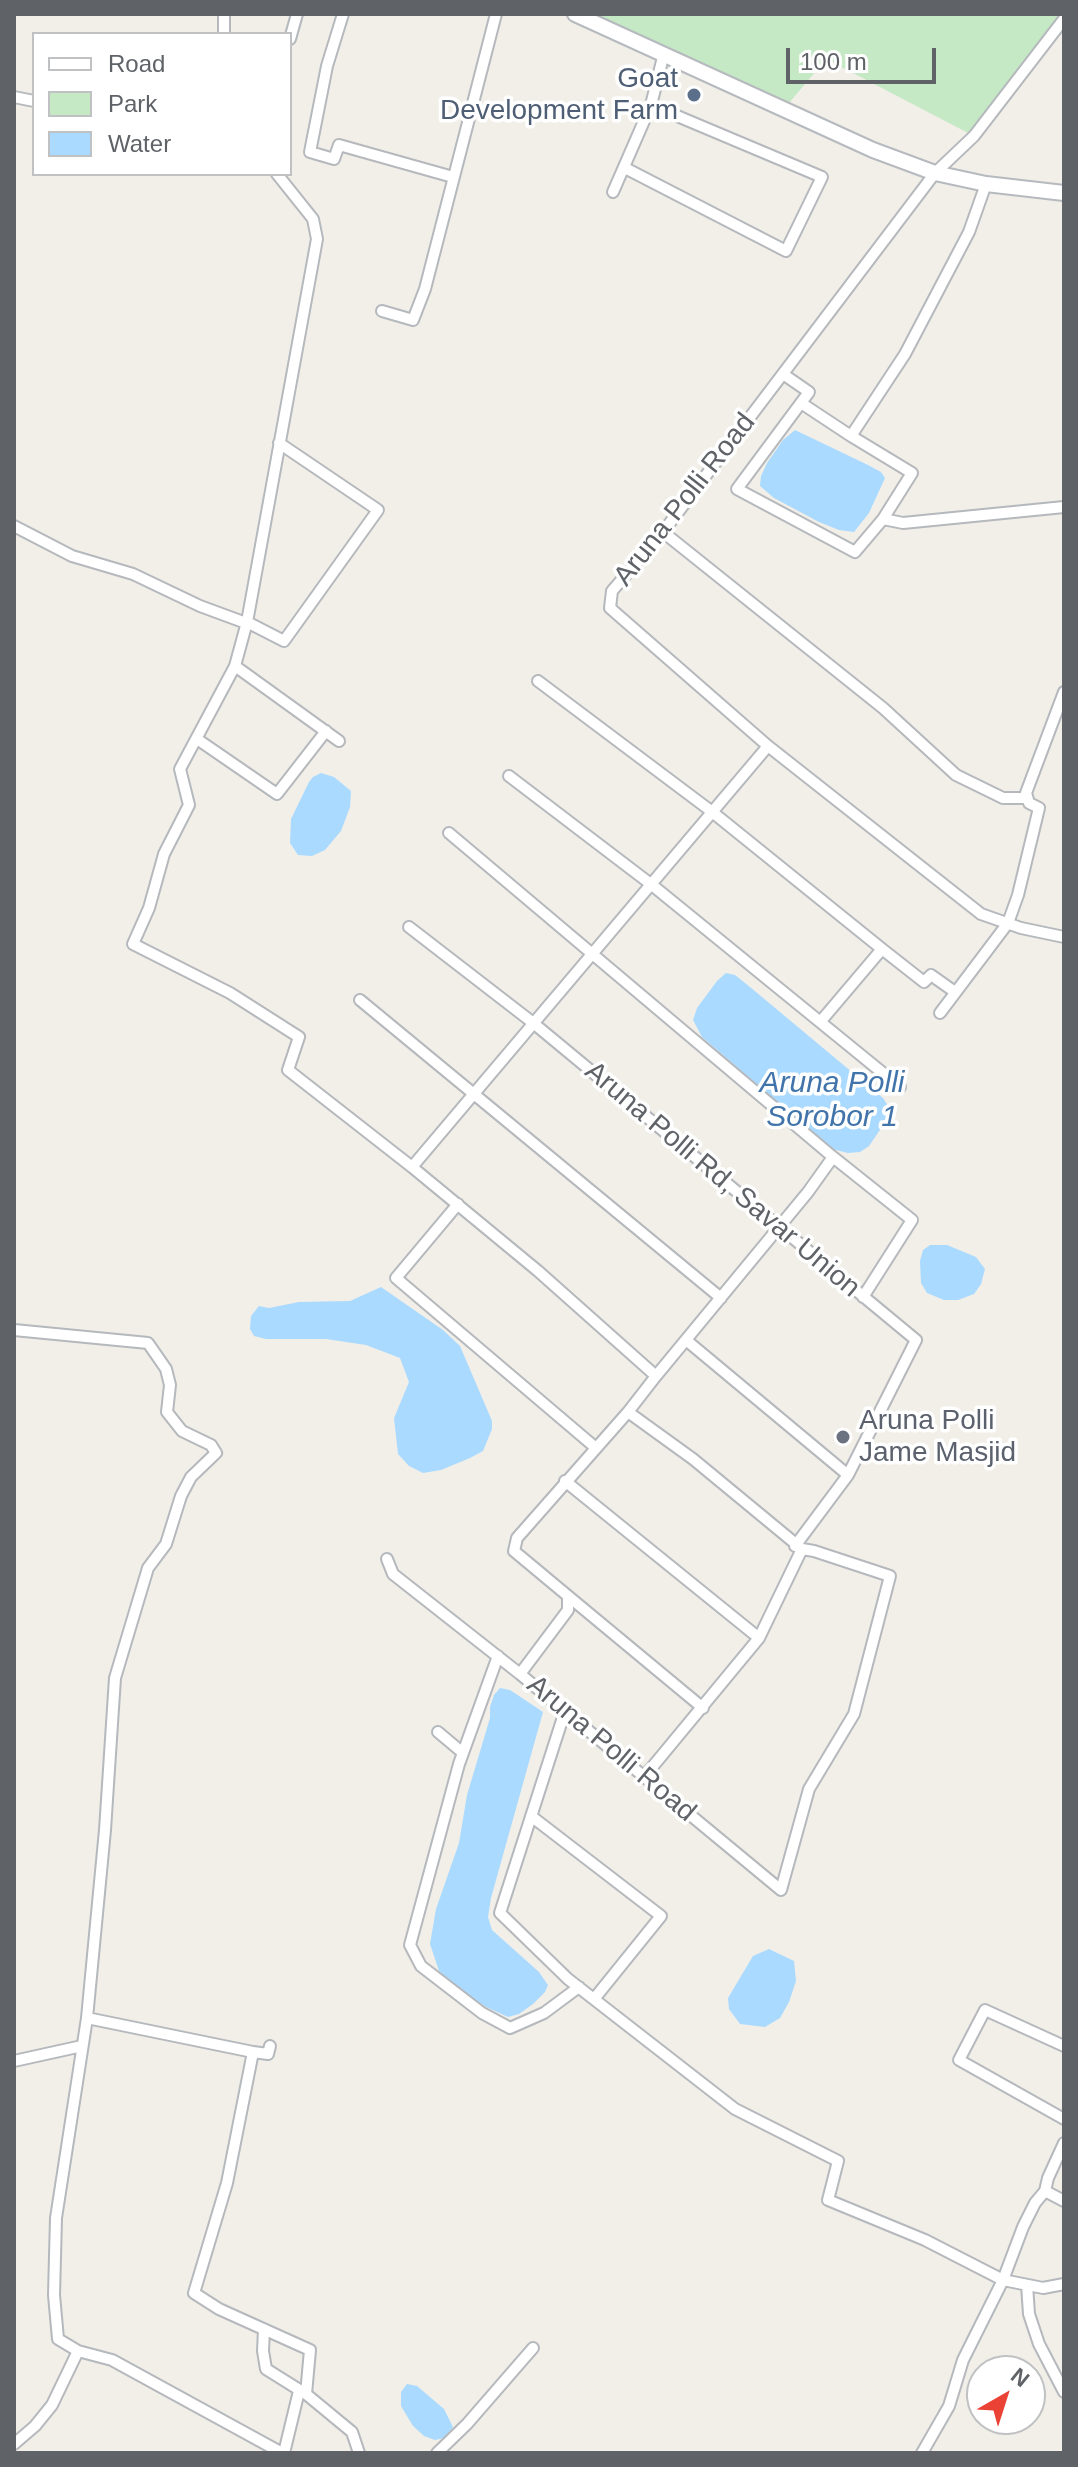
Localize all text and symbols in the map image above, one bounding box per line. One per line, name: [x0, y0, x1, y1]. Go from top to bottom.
legend: [32, 32, 292, 176]
scale bar: [790, 32, 940, 82]
text: 100 m: [800, 48, 867, 75]
text: Road: [108, 50, 165, 77]
place label: Goat Development Farm: [440, 62, 678, 128]
marker: Goat Development Farm: [685, 86, 703, 104]
text: Park: [108, 90, 157, 117]
text: Water: [108, 130, 171, 157]
street label: Aruna Polli Road: [607, 407, 763, 593]
street label: Aruna Polli Rd, Savar Union: [578, 1055, 866, 1305]
water label: Aruna Polli Sorobor 1: [759, 1066, 905, 1136]
place label: Aruna Polli Jame Masjid: [859, 1404, 1016, 1470]
marker: Aruna Polli Jame Masjid: [834, 1428, 852, 1446]
street label: Aruna Polli Road: [520, 1669, 702, 1829]
north arrow: [966, 2355, 1046, 2435]
text: N: [1006, 2363, 1034, 2392]

